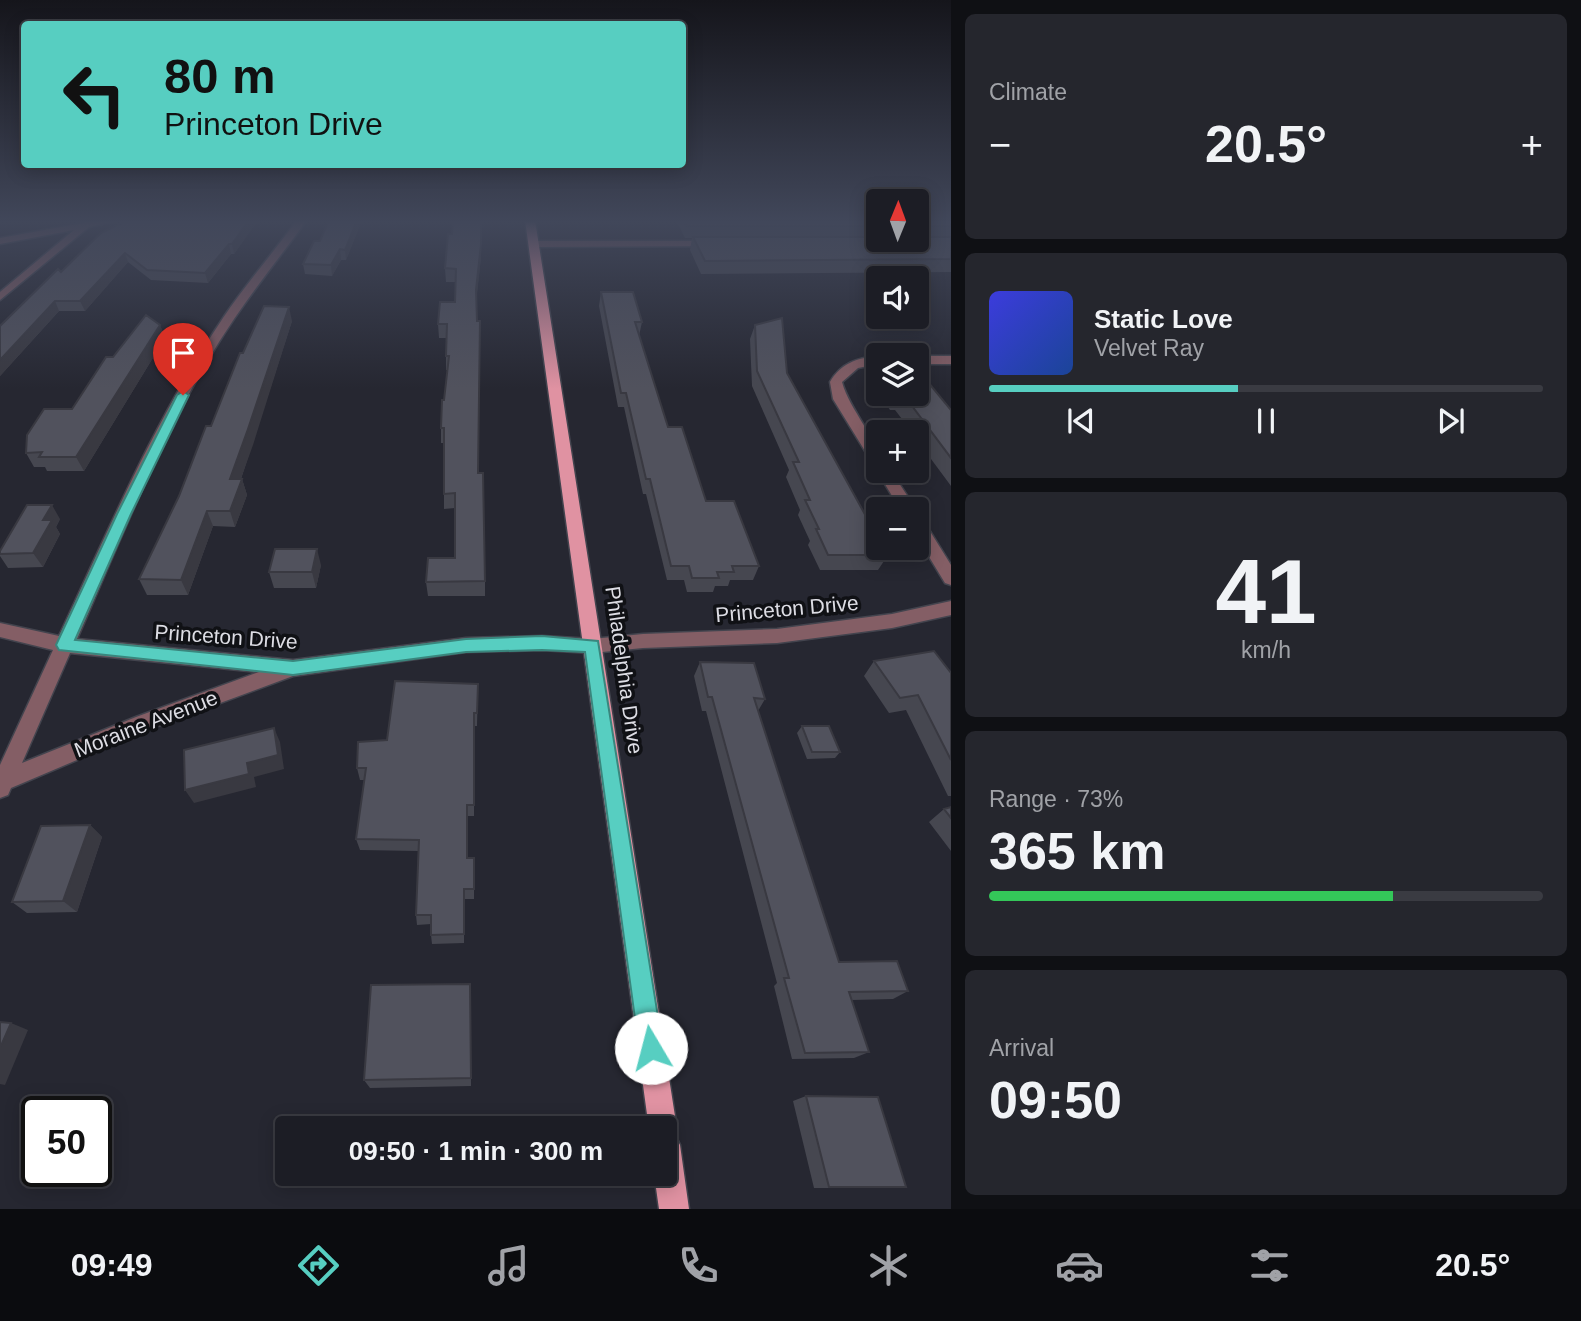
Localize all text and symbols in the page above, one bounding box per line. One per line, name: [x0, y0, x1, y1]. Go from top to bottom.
icon: left: [49, 49, 140, 140]
text: 80 m: [164, 49, 276, 103]
text: Climate: [989, 79, 1067, 105]
text: Princeton Drive: [164, 106, 383, 142]
text: 20.5°: [1205, 115, 1327, 173]
text: −: [989, 124, 1011, 166]
text: +: [1521, 124, 1543, 166]
north arrow: [866, 189, 929, 252]
map controls: [866, 189, 929, 560]
button: sound: [866, 266, 929, 329]
text: Static Love: [1094, 304, 1233, 334]
pin: [153, 323, 213, 395]
icon: arrive: [164, 334, 202, 372]
text: Velvet Ray: [1094, 335, 1204, 361]
button: layers: [866, 343, 929, 406]
icon: previous: [1062, 402, 1100, 440]
icon: pause: [1247, 402, 1285, 440]
icon: next: [1432, 402, 1470, 440]
button: +: [866, 420, 929, 483]
button: −: [866, 497, 929, 560]
text: 41: [1215, 541, 1317, 642]
street label: Philadelphia Drive: [601, 585, 648, 755]
street label: Princeton Drive: [714, 591, 859, 626]
street label: Princeton Drive: [154, 620, 298, 653]
text: km/h: [1241, 637, 1291, 663]
street label: Moraine Avenue: [71, 686, 221, 761]
text: Range · 73%: [989, 786, 1123, 812]
text: 365 km: [989, 822, 1165, 880]
position arrow: [614, 1011, 688, 1085]
text: Arrival: [989, 1035, 1054, 1061]
text: 09:50: [989, 1071, 1122, 1129]
speed limit sign: 50: [21, 1096, 112, 1187]
text: 09:50 · 1 min · 300 m: [349, 1136, 603, 1166]
icon: directions: [294, 1241, 343, 1290]
icon: music: [484, 1241, 533, 1290]
icon: phone: [674, 1241, 723, 1290]
icon: climate: [864, 1241, 913, 1290]
icon: car: [1055, 1241, 1104, 1290]
icon: filters: [1245, 1241, 1294, 1290]
text: 09:49: [71, 1247, 152, 1283]
text: 20.5°: [1435, 1247, 1510, 1283]

